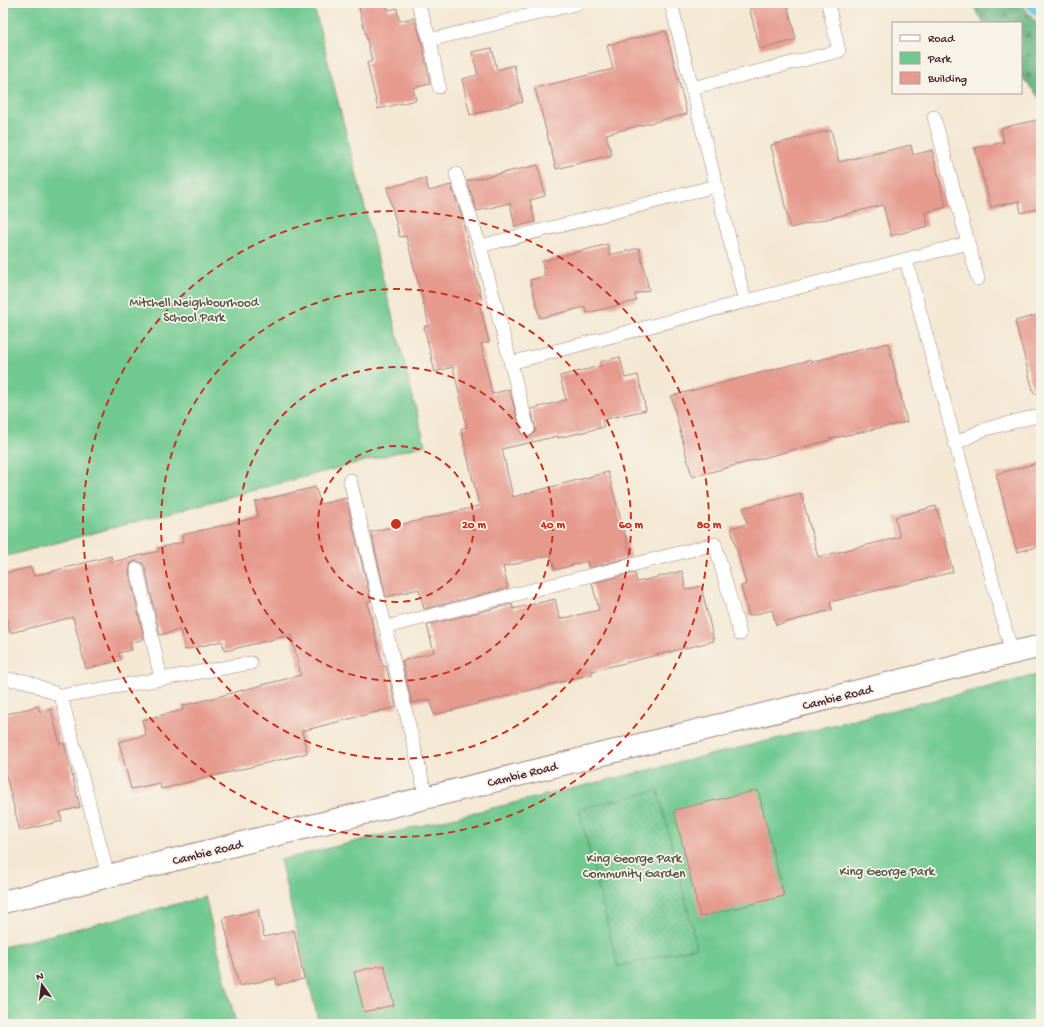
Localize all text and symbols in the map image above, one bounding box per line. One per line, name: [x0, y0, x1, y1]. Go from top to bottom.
legend: [892, 22, 1022, 94]
text: Road: [928, 33, 955, 47]
text: Park: [927, 53, 953, 67]
text: Building: [927, 73, 967, 87]
park label: Mitchell Neighbourhood School Park: [130, 296, 260, 326]
centre of rings: [389, 517, 403, 531]
text: 20 m: [462, 519, 487, 533]
text: 40 m: [540, 519, 565, 533]
text: 60 m: [619, 519, 644, 533]
text: 80 m: [697, 519, 722, 533]
street label: Cambie Road: [801, 682, 875, 714]
street label: Cambie Road: [486, 759, 560, 791]
street label: Cambie Road: [171, 837, 245, 869]
park label: King George Park Community Garden: [583, 852, 686, 882]
park label: King George Park: [840, 865, 936, 880]
north arrow: [22, 965, 62, 1005]
text: N: [35, 971, 45, 984]

